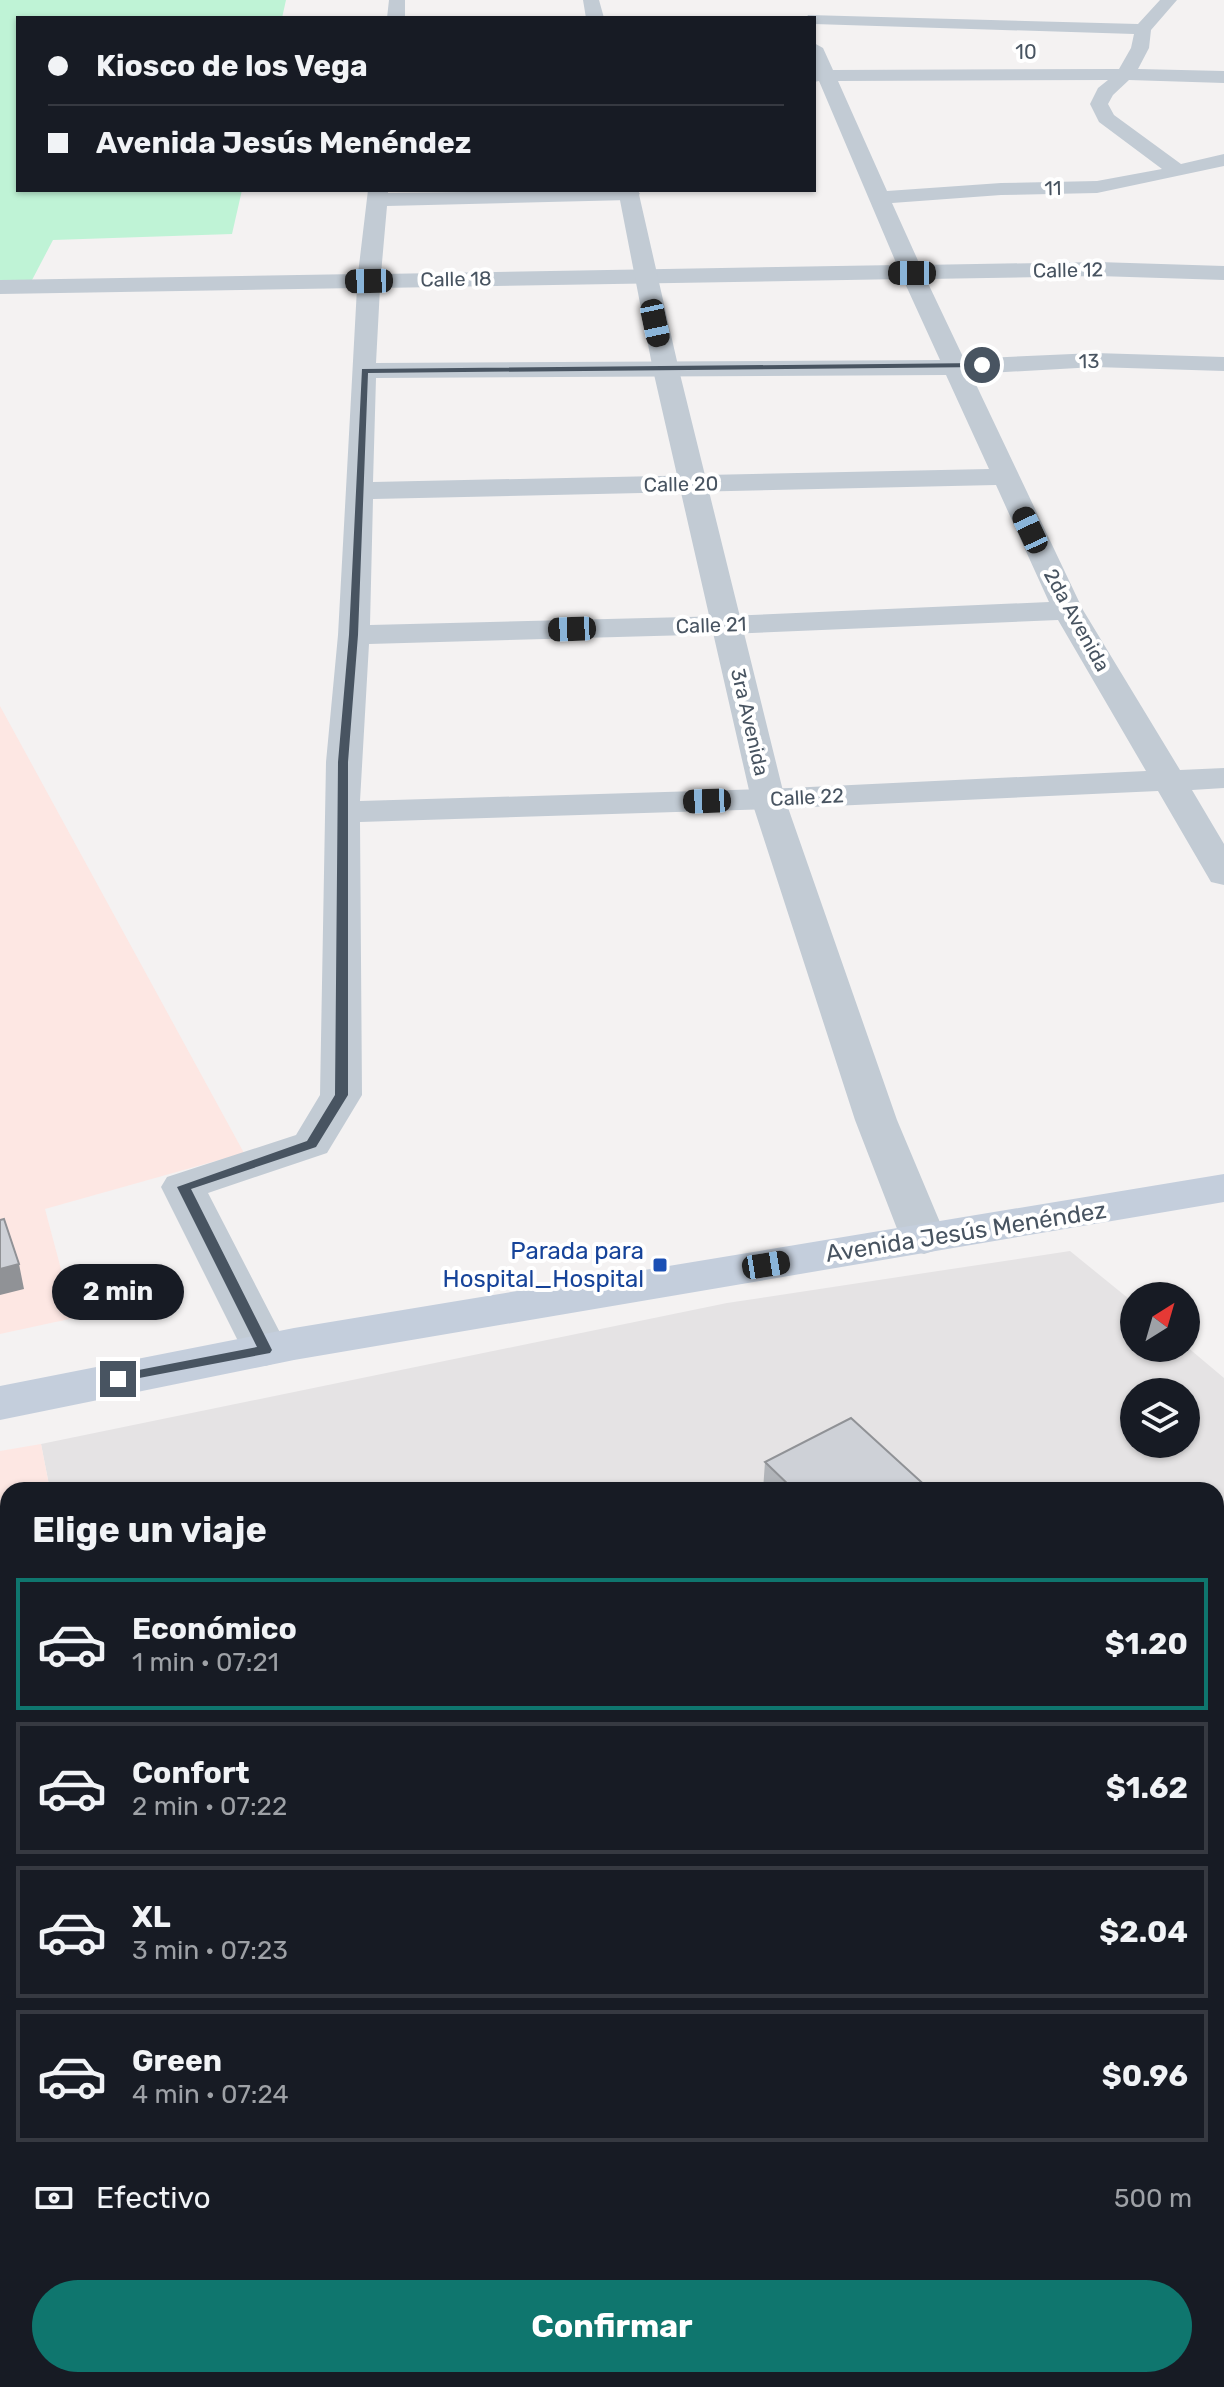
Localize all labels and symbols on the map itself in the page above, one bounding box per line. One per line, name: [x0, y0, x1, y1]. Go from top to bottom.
street label: 10: [1015, 40, 1037, 64]
street label: 11: [1044, 176, 1062, 200]
street label: Calle 12: [1033, 257, 1103, 283]
car: [888, 261, 936, 285]
street label: Calle 18: [420, 266, 492, 292]
car: [345, 269, 393, 293]
car: [638, 297, 672, 349]
route start: [964, 347, 1000, 383]
street label: 13: [1078, 349, 1100, 373]
street label: Calle 20: [643, 471, 719, 497]
car: [1009, 503, 1051, 557]
street label: 2da Avenida: [1039, 564, 1115, 676]
street label: Calle 21: [675, 612, 747, 638]
car: [548, 616, 596, 642]
street label: 3ra Avenida: [726, 666, 774, 778]
street label: Calle 22: [770, 783, 844, 811]
car: [683, 788, 731, 814]
street label: Avenida Jesús Menéndez: [824, 1196, 1108, 1268]
place label: Parada para Hospital_Hospital: [443, 1237, 644, 1293]
car: [740, 1249, 792, 1281]
marker: Parada para Hospital_Hospital: [651, 1256, 669, 1274]
callout: 2 min: [52, 1263, 184, 1319]
north arrow: [1120, 1282, 1200, 1362]
route end: [100, 1361, 136, 1397]

